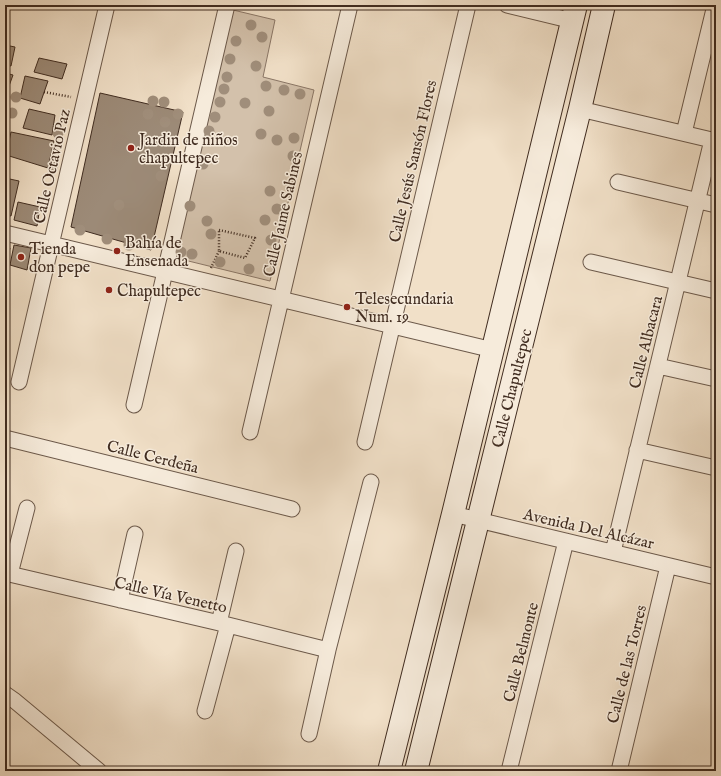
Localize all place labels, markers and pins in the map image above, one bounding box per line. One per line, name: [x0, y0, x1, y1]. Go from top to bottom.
place label: Jardin de niños chapultepec: [137, 131, 238, 169]
marker: Jardin de niños chapultepec: [126, 143, 136, 153]
place label: Bahía de Ensenada: [125, 234, 189, 272]
place label: Tienda don pepe: [29, 240, 90, 278]
marker: Bahía de Ensenada: [112, 246, 122, 256]
marker: Tienda don pepe: [16, 252, 26, 262]
place label: Chapultepec: [117, 282, 201, 302]
marker: Chapultepec: [104, 285, 114, 295]
place label: Telesecundaria Num. 19: [355, 290, 454, 328]
marker: Telesecundaria Num. 19: [342, 302, 352, 312]

